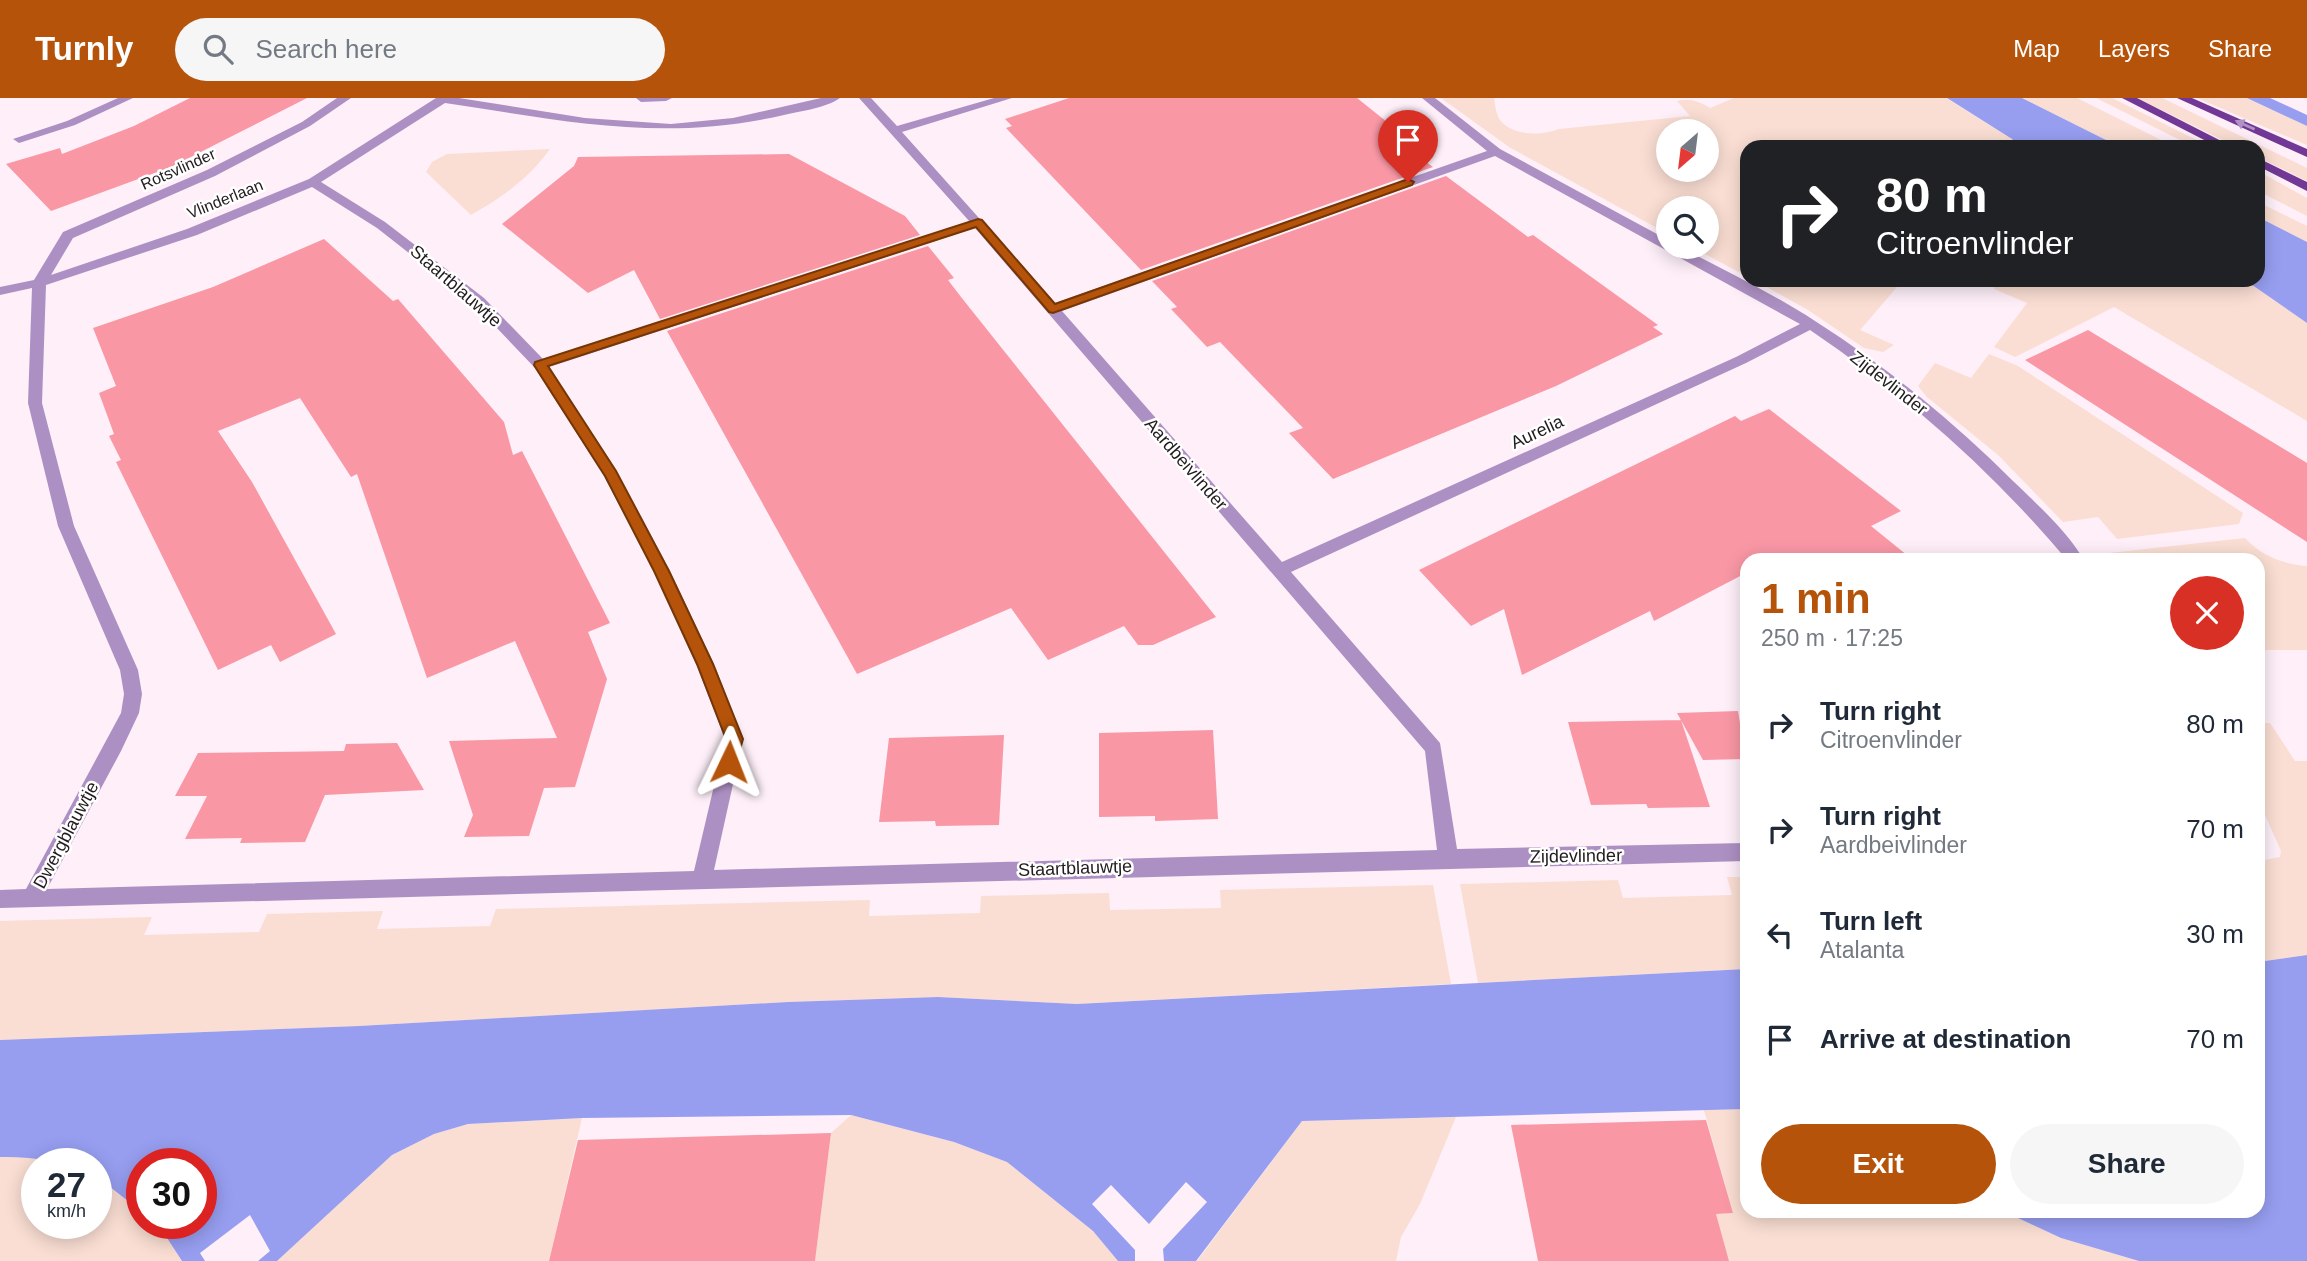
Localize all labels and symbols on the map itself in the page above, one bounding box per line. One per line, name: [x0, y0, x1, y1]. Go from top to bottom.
pin: [1378, 110, 1438, 182]
north arrow: [1656, 119, 1718, 182]
one-way arrow: [2235, 119, 2255, 131]
street label: Rotsvlinder: [138, 145, 219, 193]
street label: Vlinderlaan: [185, 176, 265, 222]
street label: Staartblauwtje: [406, 241, 506, 331]
street label: Zijdevlinder: [1847, 347, 1931, 419]
street label: Aurelia: [1507, 411, 1568, 453]
street label: Aardbeivlinder: [1141, 414, 1231, 514]
position arrow: [692, 725, 766, 799]
street label: Dwergblauwtje: [29, 778, 103, 892]
street label: Zijdevlinder: [1530, 845, 1622, 867]
street label: Staartblauwtje: [1018, 856, 1132, 880]
speed limit sign: 30: [126, 1148, 217, 1239]

